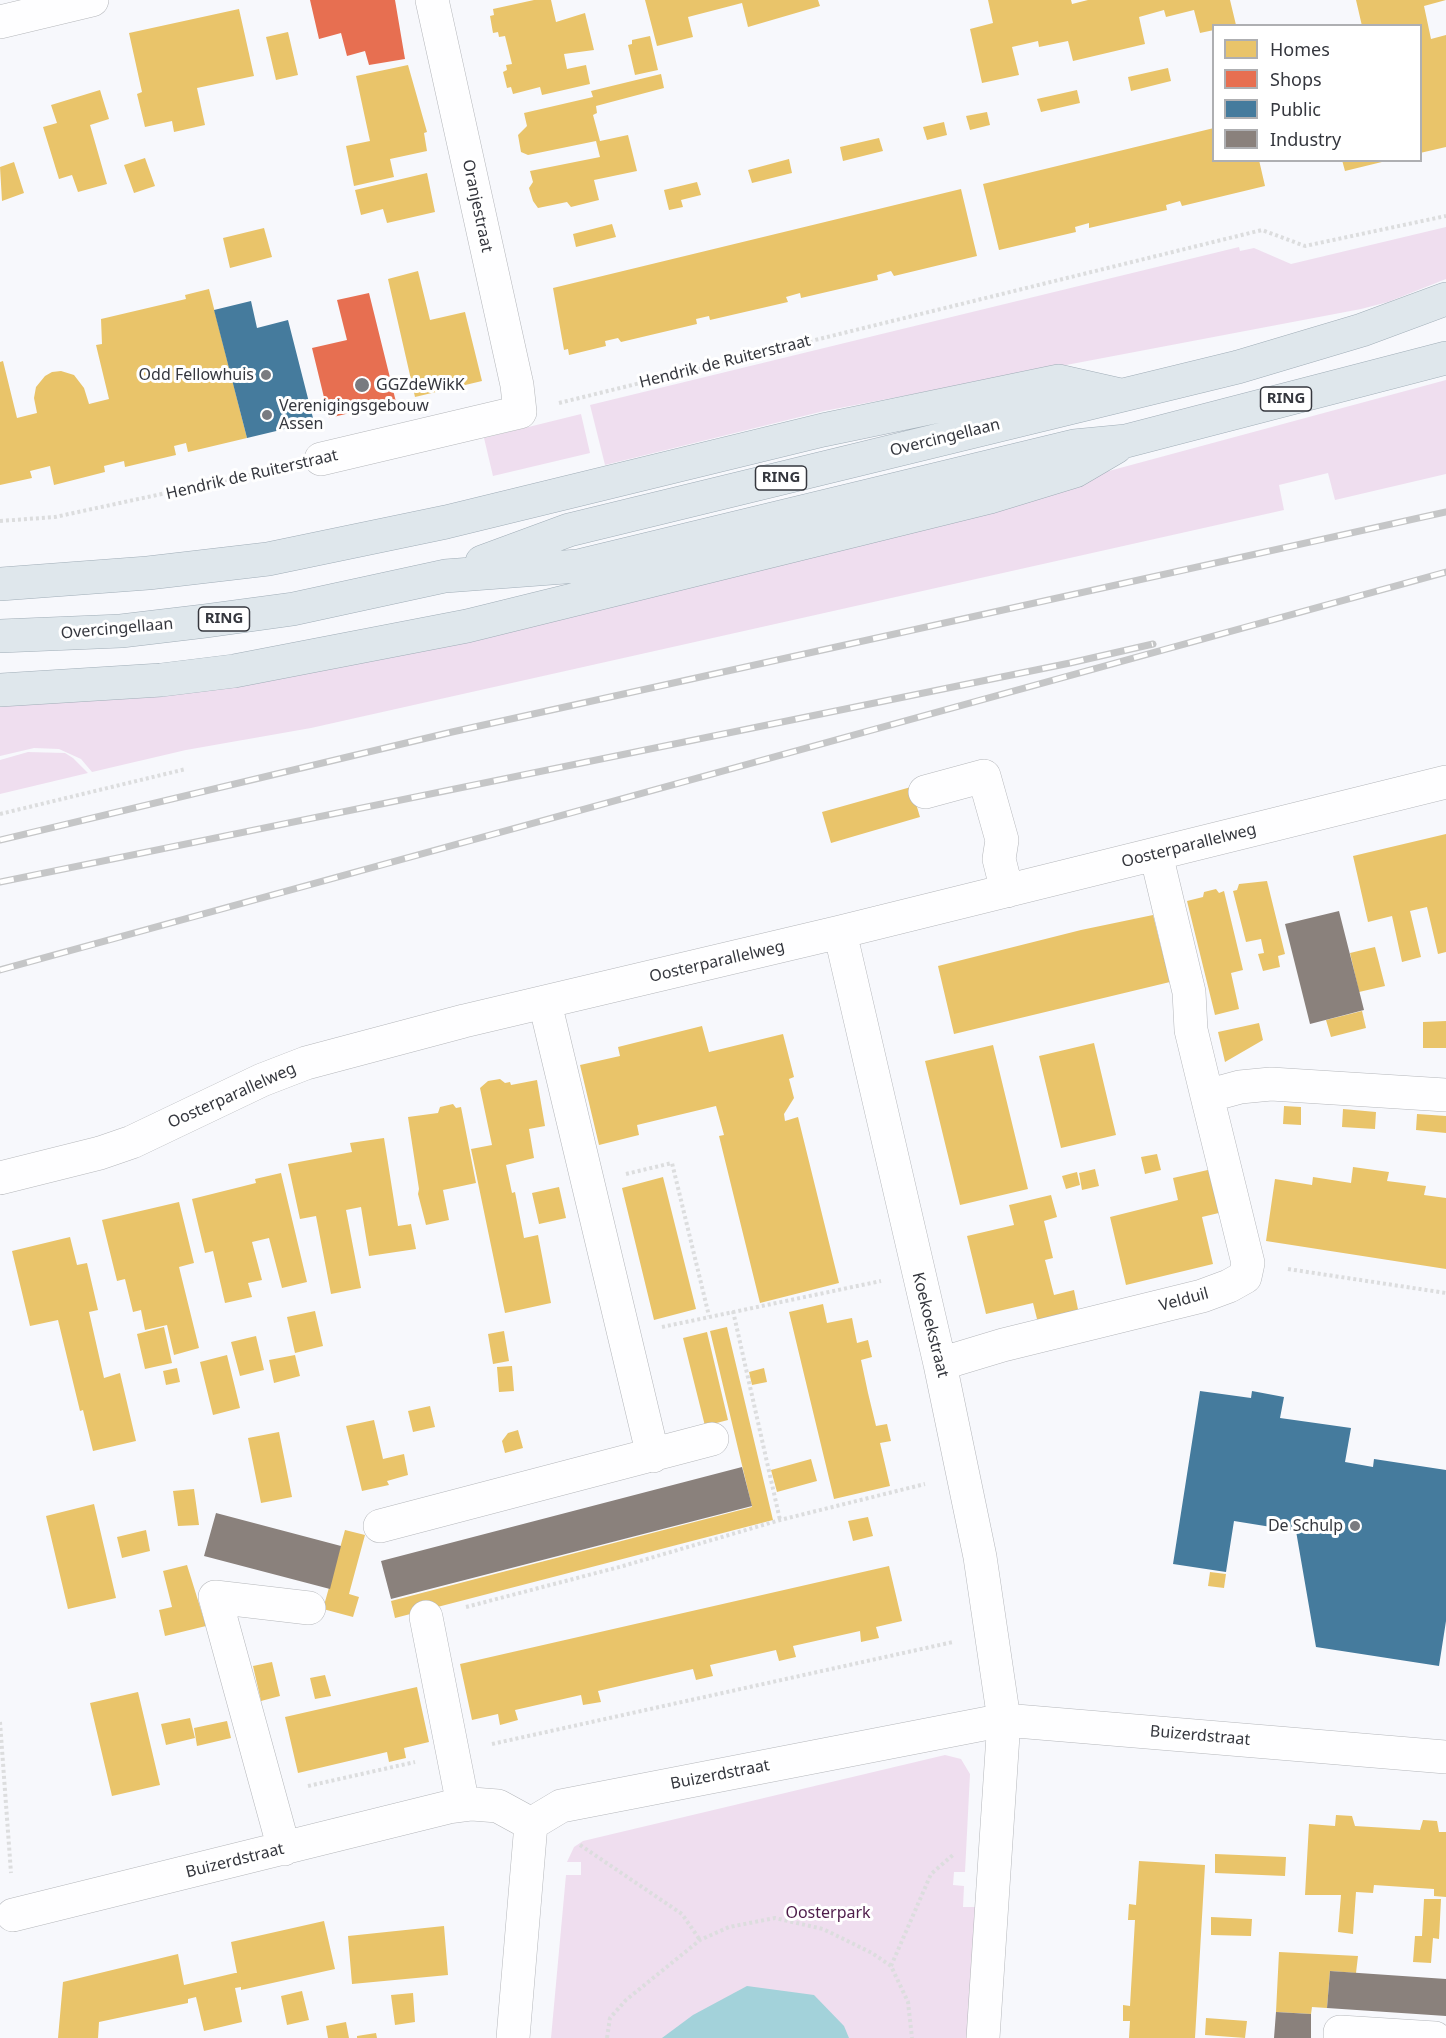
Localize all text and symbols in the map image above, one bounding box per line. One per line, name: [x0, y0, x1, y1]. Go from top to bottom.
legend: [1212, 24, 1422, 162]
text: Homes: [1270, 37, 1330, 61]
text: Shops: [1270, 67, 1322, 91]
text: Public: [1270, 97, 1321, 121]
text: Industry: [1270, 127, 1341, 151]
street label: Oranjestraat: [458, 158, 496, 254]
street label: Hendrik de Ruiterstraat: [637, 331, 813, 393]
place label: Odd Fellowhuis: [139, 365, 254, 385]
marker: Odd Fellowhuis: [259, 368, 273, 382]
place label: GGZdeWikK: [376, 375, 465, 395]
marker: GGZdeWikK: [353, 376, 371, 394]
road number: RING: [1260, 387, 1312, 411]
place label: Verenigingsgebouw Assen: [279, 396, 429, 434]
marker: Verenigingsgebouw Assen: [260, 408, 274, 422]
street label: Overcingellaan: [888, 415, 1002, 461]
street label: Hendrik de Ruiterstraat: [164, 446, 340, 504]
road number: RING: [756, 466, 806, 490]
road number: RING: [198, 607, 250, 631]
street label: Overcingellaan: [60, 615, 174, 643]
street label: Oosterparallelweg: [1120, 820, 1258, 872]
street label: Oosterparallelweg: [648, 937, 786, 987]
street label: Oosterparallelweg: [165, 1059, 299, 1133]
street label: Koekoekstraat: [908, 1270, 952, 1380]
street label: Velduil: [1157, 1284, 1211, 1316]
place label: De Schulp: [1268, 1516, 1343, 1536]
marker: De Schulp: [1348, 1519, 1362, 1533]
street label: Buizerdstraat: [1149, 1722, 1251, 1750]
street label: Buizerdstraat: [669, 1756, 771, 1794]
street label: Buizerdstraat: [184, 1840, 286, 1882]
park label: Oosterpark: [785, 1903, 871, 1923]

